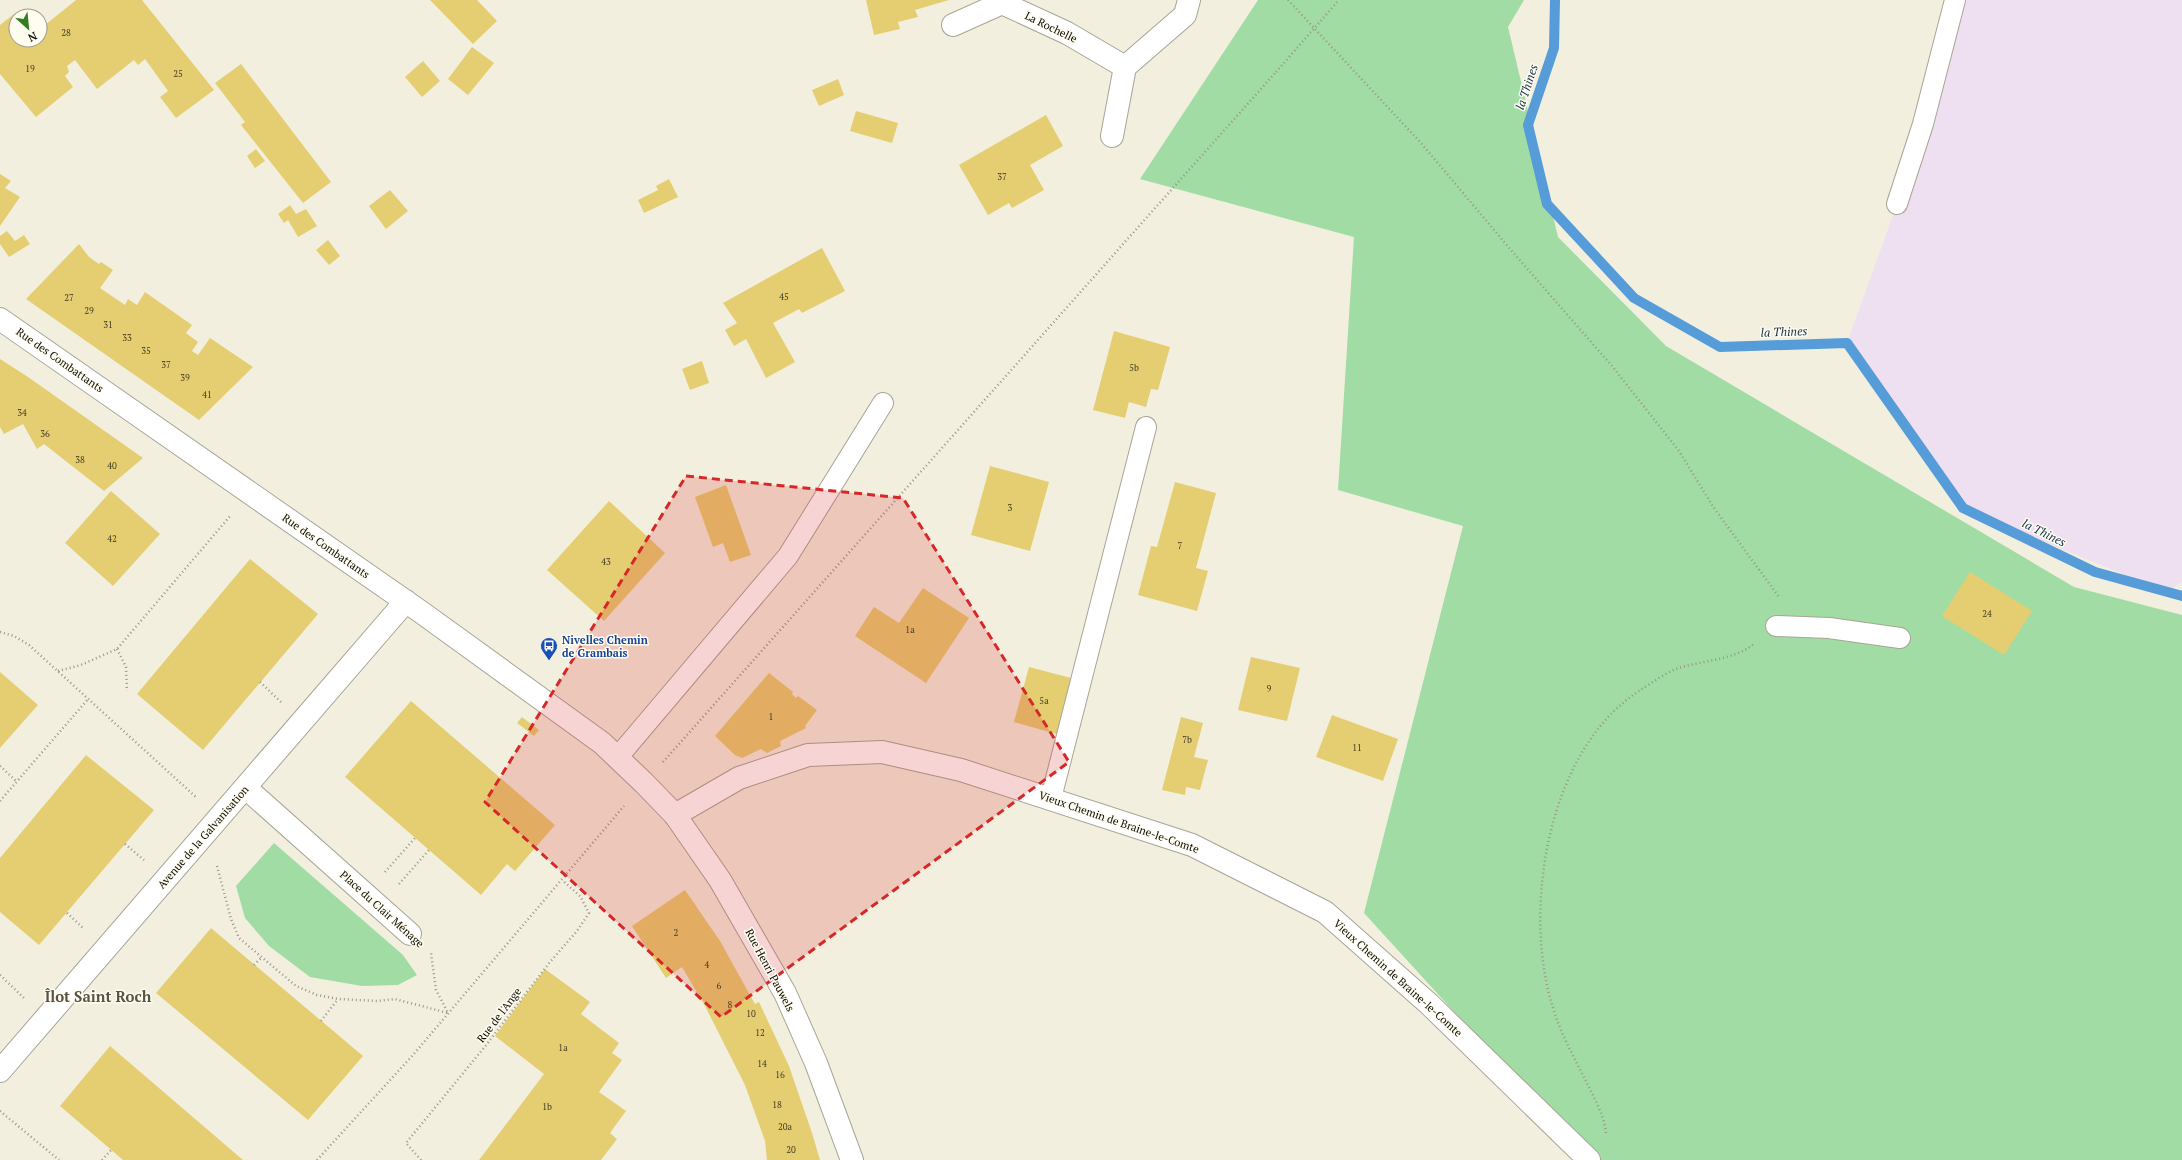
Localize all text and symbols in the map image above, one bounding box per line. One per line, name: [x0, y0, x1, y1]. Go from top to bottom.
north arrow: [8, 8, 48, 48]
street label: La Rochelle: [1023, 8, 1080, 46]
house number: 28: [61, 27, 71, 39]
text: N: [25, 29, 39, 45]
water label: la Thines: [1512, 62, 1541, 111]
house number: 19: [25, 63, 35, 75]
house number: 25: [173, 68, 183, 80]
house number: 37: [997, 171, 1007, 183]
house number: 45: [779, 291, 789, 303]
house number: 27: [64, 292, 74, 304]
house number: 29: [84, 305, 94, 317]
house number: 31: [103, 319, 113, 331]
water label: la Thines: [1760, 323, 1808, 340]
street label: Rue des Combattants: [14, 325, 107, 396]
house number: 33: [122, 332, 132, 344]
house number: 35: [141, 345, 151, 357]
house number: 37: [161, 359, 171, 371]
house number: 5b: [1129, 362, 1139, 374]
house number: 39: [180, 372, 190, 384]
house number: 41: [202, 389, 212, 401]
house number: 34: [17, 407, 27, 419]
house number: 36: [40, 428, 50, 440]
house number: 38: [75, 454, 85, 466]
house number: 40: [107, 460, 117, 472]
house number: 3: [1008, 502, 1013, 514]
street label: Rue des Combattants: [280, 511, 373, 582]
water label: la Thines: [2020, 516, 2069, 550]
house number: 42: [107, 533, 117, 545]
house number: 7: [1178, 540, 1183, 552]
house number: 43: [601, 556, 611, 568]
house number: 24: [1982, 608, 1992, 620]
house number: 1a: [905, 624, 915, 636]
place label: Nivelles Chemin de Grambais: [562, 633, 648, 660]
bus stop icon: Nivelles Chemin de Grambais: [539, 636, 559, 661]
house number: 9: [1267, 683, 1272, 695]
house number: 5a: [1039, 695, 1049, 707]
house number: 1: [769, 711, 773, 723]
house number: 7b: [1182, 734, 1192, 746]
house number: 11: [1352, 742, 1362, 754]
street label: Avenue de la Galvanisation: [154, 782, 252, 892]
street label: Vieux Chemin de Braine-le-Comte: [1037, 788, 1201, 856]
street label: Place du Clair Ménage: [337, 868, 427, 951]
street label: Vieux Chemin de Braine-le-Comte: [1331, 916, 1466, 1040]
street label: Rue Henri Pauwels: [742, 926, 798, 1014]
house number: 2: [674, 927, 679, 939]
house number: 4: [705, 959, 710, 971]
house number: 6: [717, 980, 722, 992]
street label: Rue de l'Ange: [474, 984, 525, 1045]
district label: Îlot Saint Roch: [45, 986, 152, 1006]
house number: 8: [728, 999, 733, 1011]
house number: 10: [746, 1008, 756, 1020]
house number: 12: [755, 1027, 765, 1039]
house number: 1a: [558, 1042, 568, 1054]
house number: 14: [757, 1058, 767, 1070]
house number: 16: [775, 1069, 785, 1081]
house number: 18: [772, 1099, 782, 1111]
house number: 1b: [542, 1101, 552, 1113]
house number: 20a: [778, 1121, 793, 1133]
house number: 20: [786, 1144, 796, 1156]

